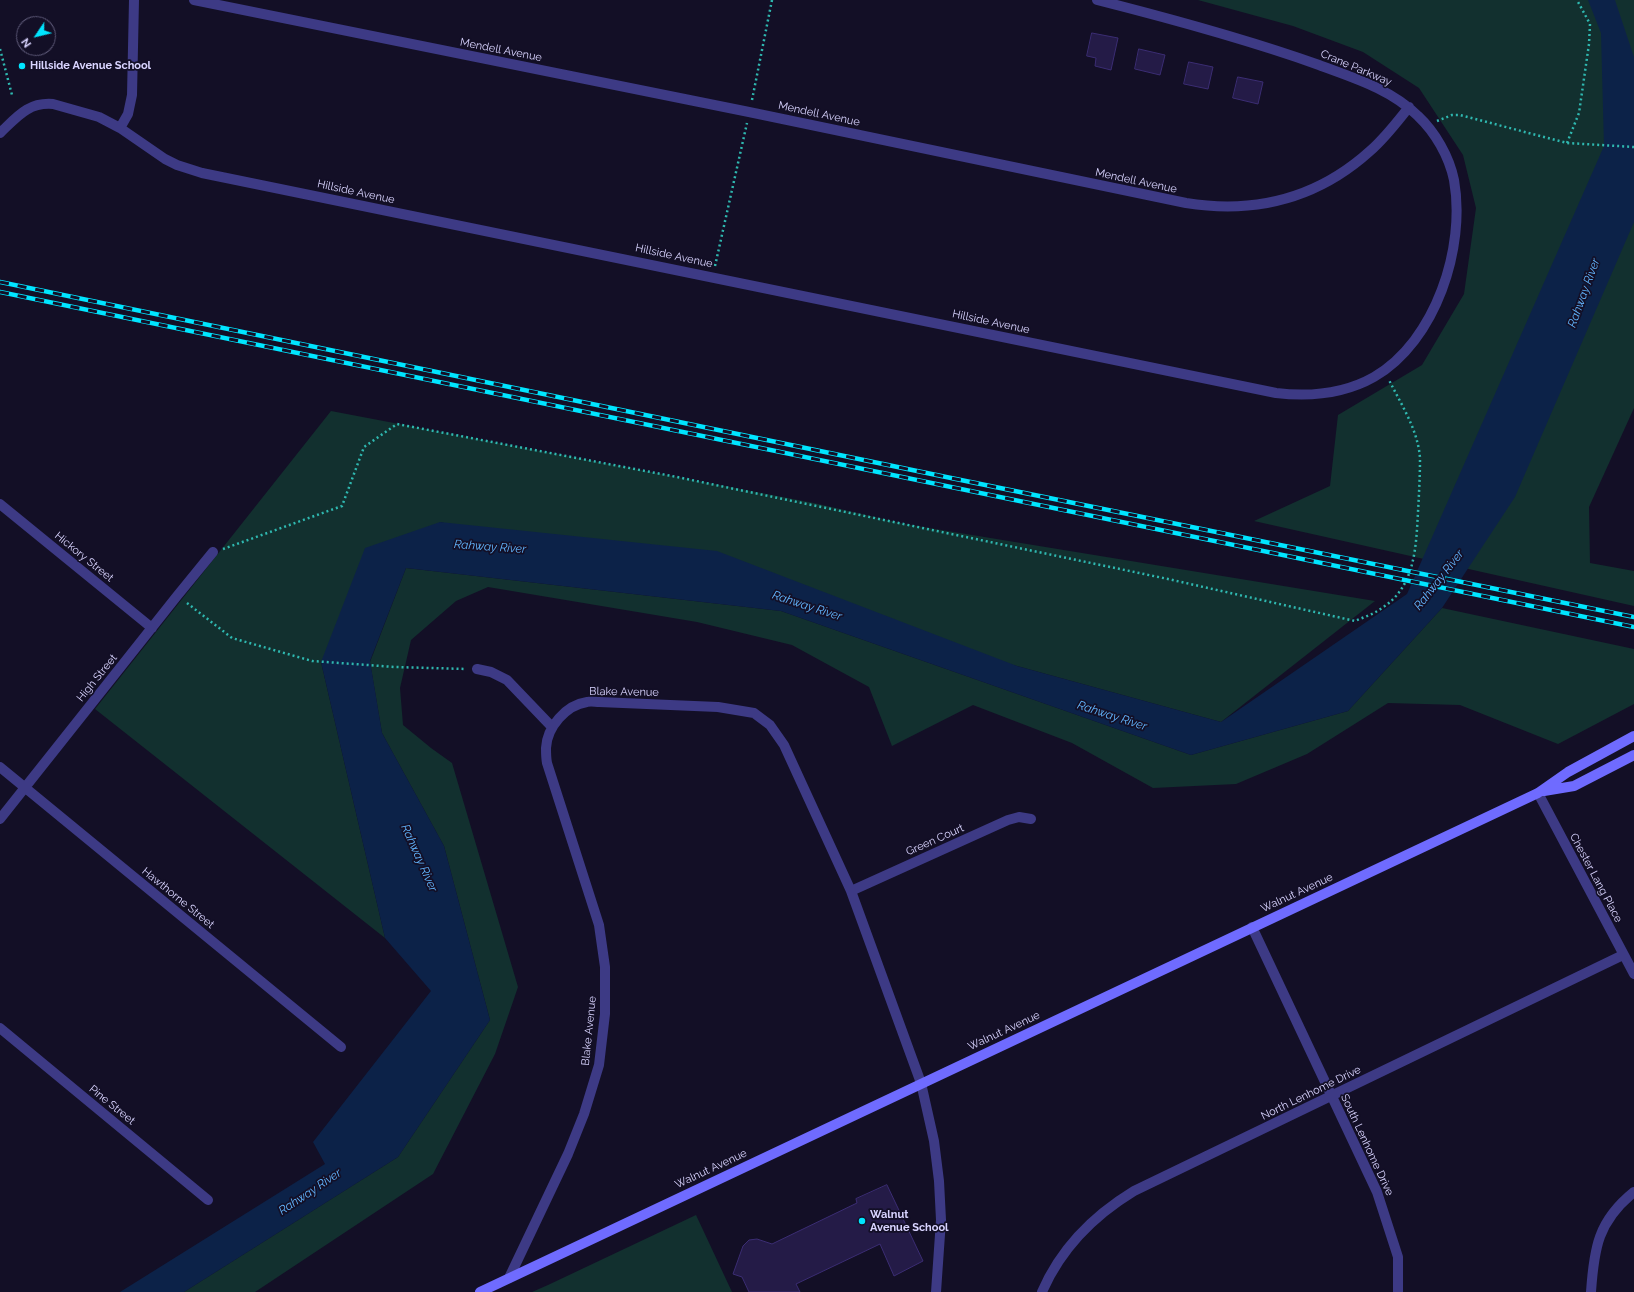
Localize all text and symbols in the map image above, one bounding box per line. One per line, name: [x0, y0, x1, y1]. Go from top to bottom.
north arrow: [16, 16, 56, 56]
text: N: [19, 35, 34, 50]
street label: Mendell Avenue: [459, 36, 543, 64]
street label: Crane Parkway: [1318, 47, 1394, 89]
place label: Hillside Avenue School: [30, 59, 151, 73]
marker: Hillside Avenue School: [17, 61, 27, 71]
street label: Mendell Avenue: [777, 99, 861, 129]
street label: Mendell Avenue: [1094, 166, 1178, 196]
street label: Hillside Avenue: [316, 177, 396, 207]
street label: Hillside Avenue: [634, 241, 714, 271]
water label: Rahway River: [1565, 257, 1603, 329]
street label: Hillside Avenue: [951, 307, 1031, 337]
street label: Hickory Street: [52, 529, 116, 585]
water label: Rahway River: [453, 537, 527, 557]
water label: Rahway River: [1411, 547, 1467, 613]
water label: Rahway River: [770, 588, 844, 624]
street label: High Street: [74, 652, 120, 704]
street label: Blake Avenue: [589, 685, 659, 699]
water label: Rahway River: [1075, 698, 1149, 734]
street label: Green Court: [904, 821, 966, 859]
water label: Rahway River: [398, 822, 440, 894]
street label: Chester Lang Place: [1567, 831, 1625, 925]
street label: Hawthorne Street: [139, 865, 217, 931]
street label: Walnut Avenue: [1259, 871, 1335, 915]
street label: Blake Avenue: [579, 996, 599, 1066]
street label: Walnut Avenue: [966, 1009, 1042, 1053]
street label: North Lenhome Drive: [1259, 1063, 1363, 1123]
street label: Pine Street: [86, 1082, 138, 1128]
street label: South Lenhome Drive: [1338, 1092, 1396, 1198]
street label: Walnut Avenue: [673, 1147, 749, 1191]
water label: Rahway River: [276, 1166, 344, 1218]
place label: Walnut Avenue School: [870, 1208, 949, 1234]
marker: Walnut Avenue School: [857, 1216, 867, 1226]

